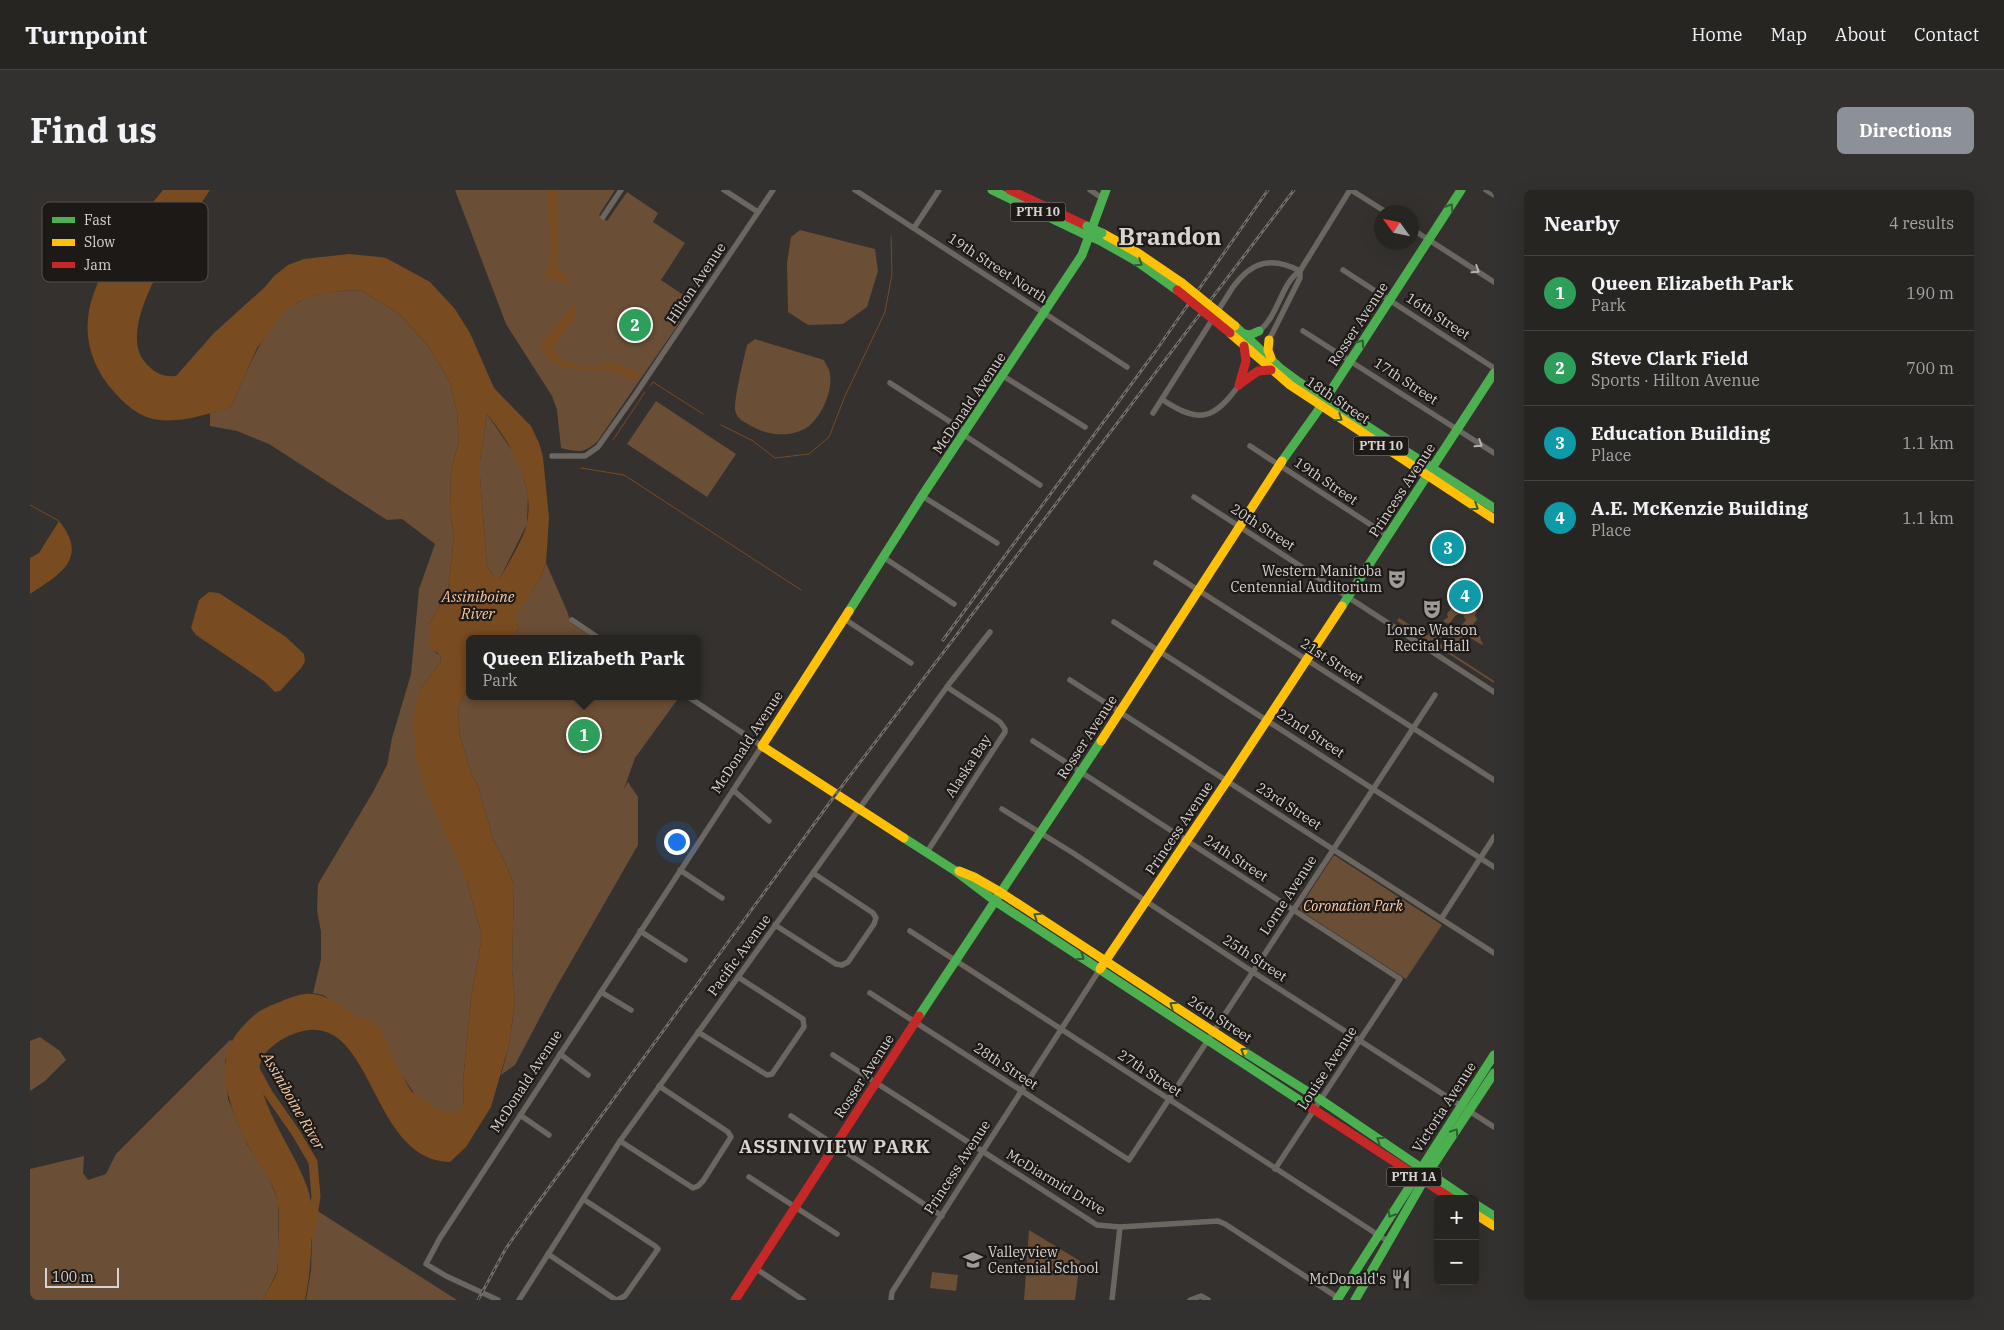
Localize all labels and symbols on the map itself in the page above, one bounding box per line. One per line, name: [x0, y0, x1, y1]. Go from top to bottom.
legend: [42, 202, 208, 282]
road number: PTH 10: [1010, 203, 1066, 222]
one-way arrow: [1444, 204, 1453, 213]
north arrow: [1374, 205, 1419, 250]
text: Fast: [84, 211, 112, 229]
district label: Brandon: [1118, 220, 1222, 252]
street label: 19th Street North: [945, 229, 1051, 307]
text: Slow: [84, 233, 115, 251]
street label: Hilton Avenue: [662, 239, 730, 327]
text: Jam: [84, 256, 111, 274]
one-way arrow: [1134, 257, 1143, 267]
one-way arrow: [1470, 264, 1480, 273]
street label: Rosser Avenue: [1324, 278, 1392, 370]
street label: 16th Street: [1402, 289, 1474, 343]
pin: 2: [619, 306, 651, 344]
one-way arrow: [1355, 340, 1365, 349]
street label: McDonald Avenue: [928, 349, 1010, 457]
street label: 17th Street: [1370, 354, 1442, 408]
street label: 18th Street: [1303, 372, 1373, 428]
one-way arrow: [1333, 412, 1343, 421]
road number: PTH 10: [1354, 437, 1408, 456]
one-way arrow: [1474, 438, 1483, 447]
street label: Princess Avenue: [1365, 439, 1439, 541]
street label: 19th Street: [1291, 453, 1361, 509]
street label: 20th Street: [1227, 500, 1299, 554]
one-way arrow: [1470, 500, 1479, 510]
pin: 3: [1432, 529, 1464, 567]
place label: Western Manitoba Centennial Auditorium: [1230, 562, 1382, 596]
theatre icon: Western Manitoba Centennial Auditorium: [1386, 568, 1408, 590]
pin: 4: [1449, 577, 1481, 615]
water label: Assiniboine River: [441, 587, 515, 623]
theatre icon: Lorne Watson Recital Hall: [1421, 598, 1443, 620]
place label: Lorne Watson Recital Hall: [1387, 621, 1478, 655]
street label: 21st Street: [1297, 634, 1367, 688]
street label: McDonald Avenue: [707, 687, 787, 797]
street label: Rosser Avenue: [1053, 691, 1121, 783]
street label: 22nd Street: [1274, 705, 1348, 761]
pin: 1: [568, 716, 600, 754]
street label: Alaska Bay: [941, 731, 995, 801]
street label: Princess Avenue: [1141, 778, 1217, 878]
street label: 23rd Street: [1253, 778, 1325, 834]
your location: [664, 829, 690, 855]
street label: 24th Street: [1200, 831, 1272, 885]
street label: Lorne Avenue: [1256, 852, 1320, 938]
park label: Coronation Park: [1303, 897, 1403, 915]
street label: Pacific Avenue: [703, 911, 775, 999]
one-way arrow: [1033, 913, 1043, 922]
street label: 25th Street: [1219, 931, 1291, 985]
one-way arrow: [1075, 951, 1085, 960]
street label: 26th Street: [1184, 992, 1256, 1046]
one-way arrow: [1169, 1002, 1179, 1011]
street label: Louise Avenue: [1293, 1023, 1361, 1113]
street label: McDonald Avenue: [486, 1026, 566, 1136]
street label: Rosser Avenue: [830, 1030, 898, 1122]
street label: 28th Street: [970, 1039, 1042, 1093]
street label: 27th Street: [1114, 1046, 1186, 1100]
water label: Assiniboine River: [257, 1048, 329, 1154]
one-way arrow: [1241, 1048, 1250, 1058]
street label: Victoria Avenue: [1408, 1058, 1480, 1156]
street label: Princess Avenue: [920, 1116, 994, 1218]
one-way arrow: [1449, 1129, 1458, 1138]
district label: ASSINIVIEW PARK: [739, 1134, 931, 1158]
one-way arrow: [1377, 1137, 1386, 1146]
street label: McDiarmid Drive: [1003, 1145, 1109, 1219]
road number: PTH 1A: [1386, 1168, 1442, 1186]
one-way arrow: [1388, 1208, 1398, 1217]
place label: Valleyview Centenial School: [988, 1243, 1099, 1277]
school or university icon: Valleyview Centenial School: [962, 1249, 984, 1271]
scale bar: [45, 1265, 119, 1288]
restaurant icon: McDonald's: [1390, 1268, 1412, 1290]
place label: McDonald's: [1309, 1270, 1386, 1288]

